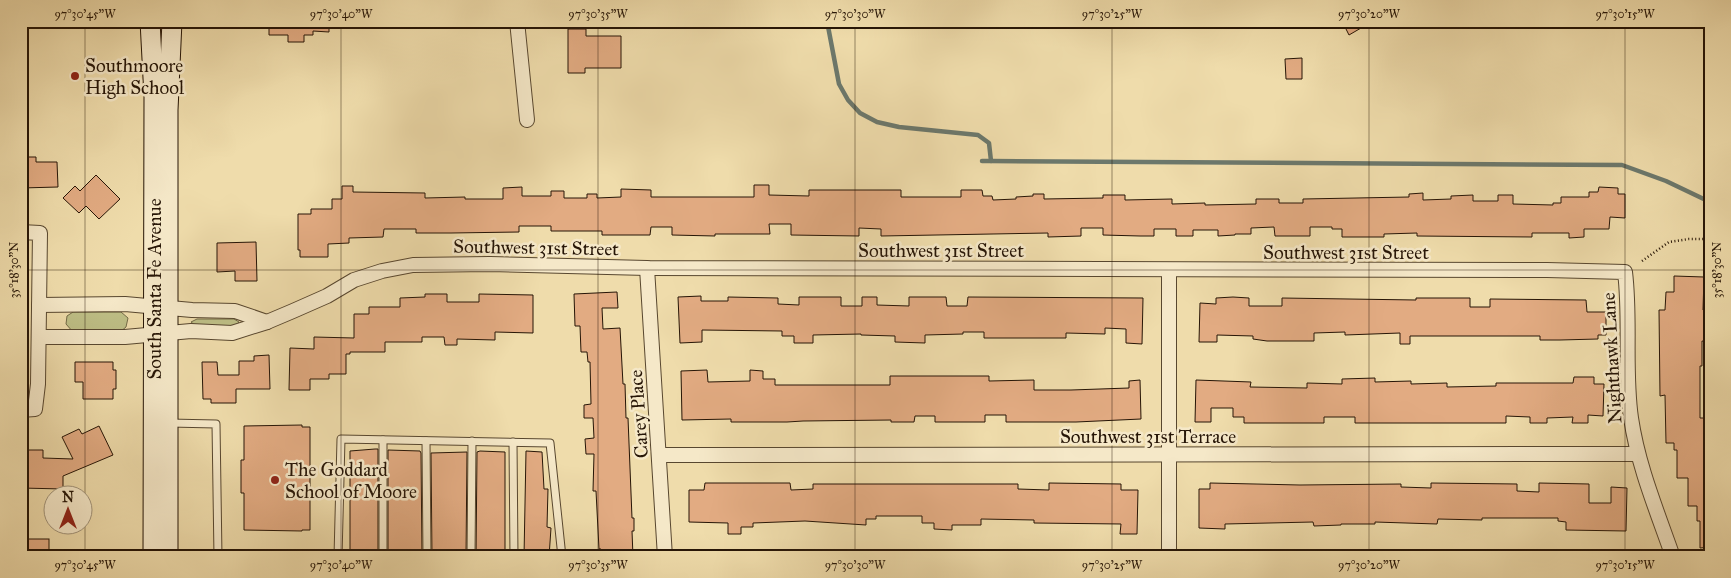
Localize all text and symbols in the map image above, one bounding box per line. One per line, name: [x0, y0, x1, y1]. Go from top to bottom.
text: 97°30'45"W: [54, 7, 116, 21]
text: 97°30'40"W: [310, 7, 373, 21]
text: 97°30'35"W: [568, 7, 628, 21]
text: 97°30'30"W: [825, 7, 886, 21]
text: 97°30'25"W: [1082, 7, 1143, 21]
text: 97°30'20"W: [1338, 7, 1401, 21]
text: 97°30'15"W: [1595, 7, 1655, 21]
place label: Southmoore High School: [85, 54, 185, 100]
marker: Southmoore High School: [69, 70, 81, 82]
street label: South Santa Fe Avenue: [143, 198, 166, 380]
street label: Southwest 31st Street: [453, 235, 619, 260]
street label: Southwest 31st Street: [858, 239, 1024, 262]
street label: Southwest 31st Street: [1263, 241, 1429, 264]
text: 35°18'30"N: [7, 242, 21, 298]
text: 35°18'30"N: [1710, 242, 1724, 298]
street label: Nighthawk Lane: [1597, 292, 1627, 424]
street label: Carey Place: [624, 369, 653, 459]
street label: Southwest 31st Terrace: [1060, 425, 1236, 448]
place label: The Goddard School of Moore: [285, 458, 417, 503]
marker: The Goddard School of Moore: [269, 474, 281, 486]
north arrow: [42, 486, 92, 536]
text: N: [62, 489, 74, 506]
text: 97°30'45"W: [54, 558, 116, 572]
text: 97°30'40"W: [310, 558, 373, 572]
text: 97°30'35"W: [568, 558, 628, 572]
text: 97°30'30"W: [825, 558, 886, 572]
text: 97°30'25"W: [1082, 558, 1143, 572]
text: 97°30'20"W: [1338, 558, 1401, 572]
text: 97°30'15"W: [1595, 558, 1655, 572]

